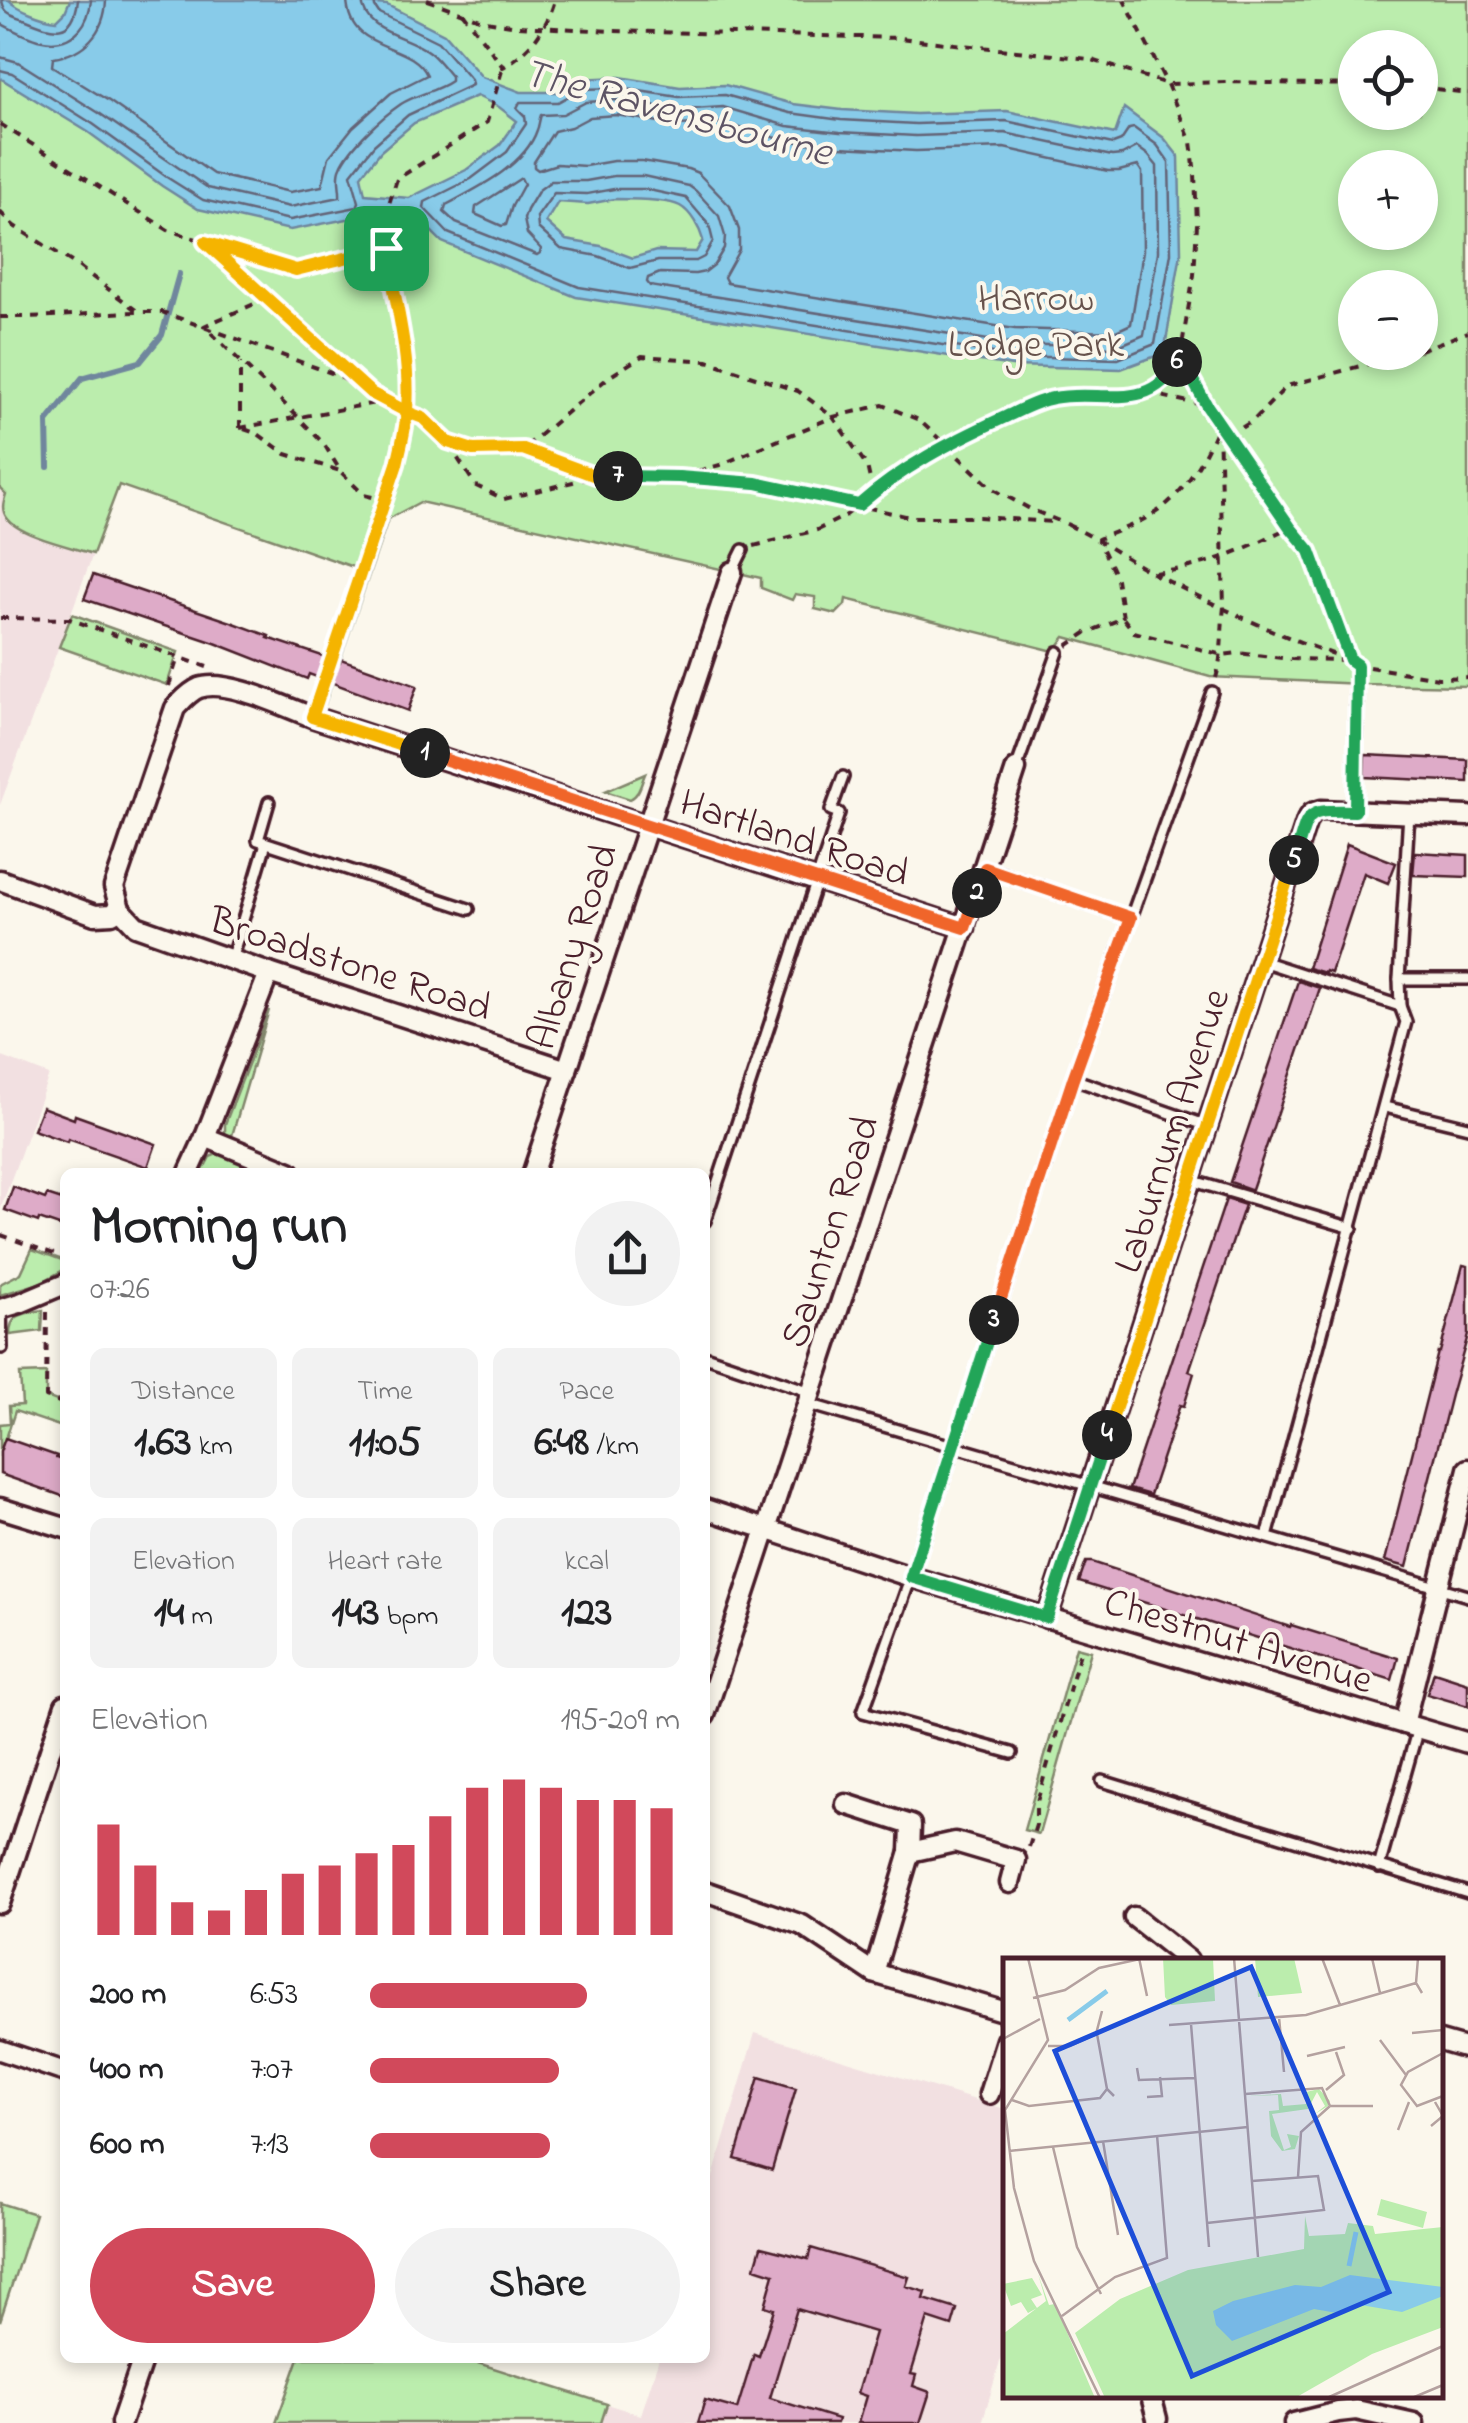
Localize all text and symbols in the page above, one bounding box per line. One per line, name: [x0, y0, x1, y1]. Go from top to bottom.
map controls: [1338, 30, 1438, 370]
button: locate: [1338, 30, 1438, 130]
water label: The Ravensbourne: [515, 44, 840, 186]
button: +: [1338, 150, 1438, 250]
pin: [344, 206, 429, 291]
icon: arrive: [359, 221, 414, 276]
button: −: [1338, 270, 1438, 370]
park label: Harrow Lodge Park: [948, 271, 1125, 376]
pin: 6: [1152, 337, 1202, 387]
text: 6: [1171, 341, 1183, 382]
pin: 7: [593, 451, 643, 501]
text: 7: [612, 455, 624, 496]
pin: 1: [400, 728, 450, 778]
text: 1: [421, 732, 429, 773]
street label: Hartland Road: [671, 775, 916, 905]
pin: 5: [1269, 835, 1319, 885]
street label: Albany Road: [514, 837, 636, 1058]
text: 5: [1286, 839, 1302, 880]
pin: 2: [952, 868, 1002, 918]
text: 2: [970, 872, 984, 913]
street label: Broadstone Road: [200, 893, 498, 1040]
street label: Laburnum Avenue: [1101, 982, 1248, 1281]
street label: Saunton Road: [767, 1109, 898, 1356]
text: Morning run: [90, 1189, 347, 1269]
button: share: [575, 1201, 680, 1306]
text: 07:26: [90, 1267, 150, 1314]
pin: 3: [969, 1295, 1019, 1345]
text: 3: [988, 1299, 1000, 1340]
text: Distance: [132, 1372, 235, 1413]
text: Time: [357, 1372, 413, 1413]
text: Pace: [559, 1372, 614, 1413]
pin: 4: [1082, 1410, 1132, 1460]
text: 1.63: [134, 1413, 192, 1474]
text: 11:05: [349, 1413, 421, 1474]
text: 6:48: [534, 1413, 589, 1474]
text: 4: [1101, 1414, 1113, 1455]
text: km: [192, 1427, 233, 1468]
text: /km: [589, 1427, 639, 1468]
text: Elevation: [132, 1542, 235, 1583]
text: Heart rate: [328, 1542, 442, 1583]
text: kcal: [564, 1542, 609, 1583]
street label: Chestnut Avenue: [1096, 1574, 1379, 1712]
text: 14: [154, 1583, 184, 1644]
text: 143: [332, 1583, 380, 1644]
text: 123: [561, 1583, 612, 1644]
text: m: [184, 1597, 213, 1638]
text: bpm: [380, 1597, 438, 1638]
text: Elevation: [90, 1698, 208, 1745]
text: 195–209 m: [560, 1698, 680, 1745]
inset map: [1003, 1958, 1443, 2398]
text: 200 m: [90, 1972, 166, 2019]
text: 6:53: [250, 1972, 298, 2019]
text: 400 m: [90, 2047, 164, 2094]
text: 7:07: [250, 2047, 293, 2094]
text: 600 m: [90, 2122, 165, 2169]
text: 7:13: [250, 2122, 289, 2169]
button: Save: [90, 2228, 375, 2343]
button: Share: [395, 2228, 680, 2343]

